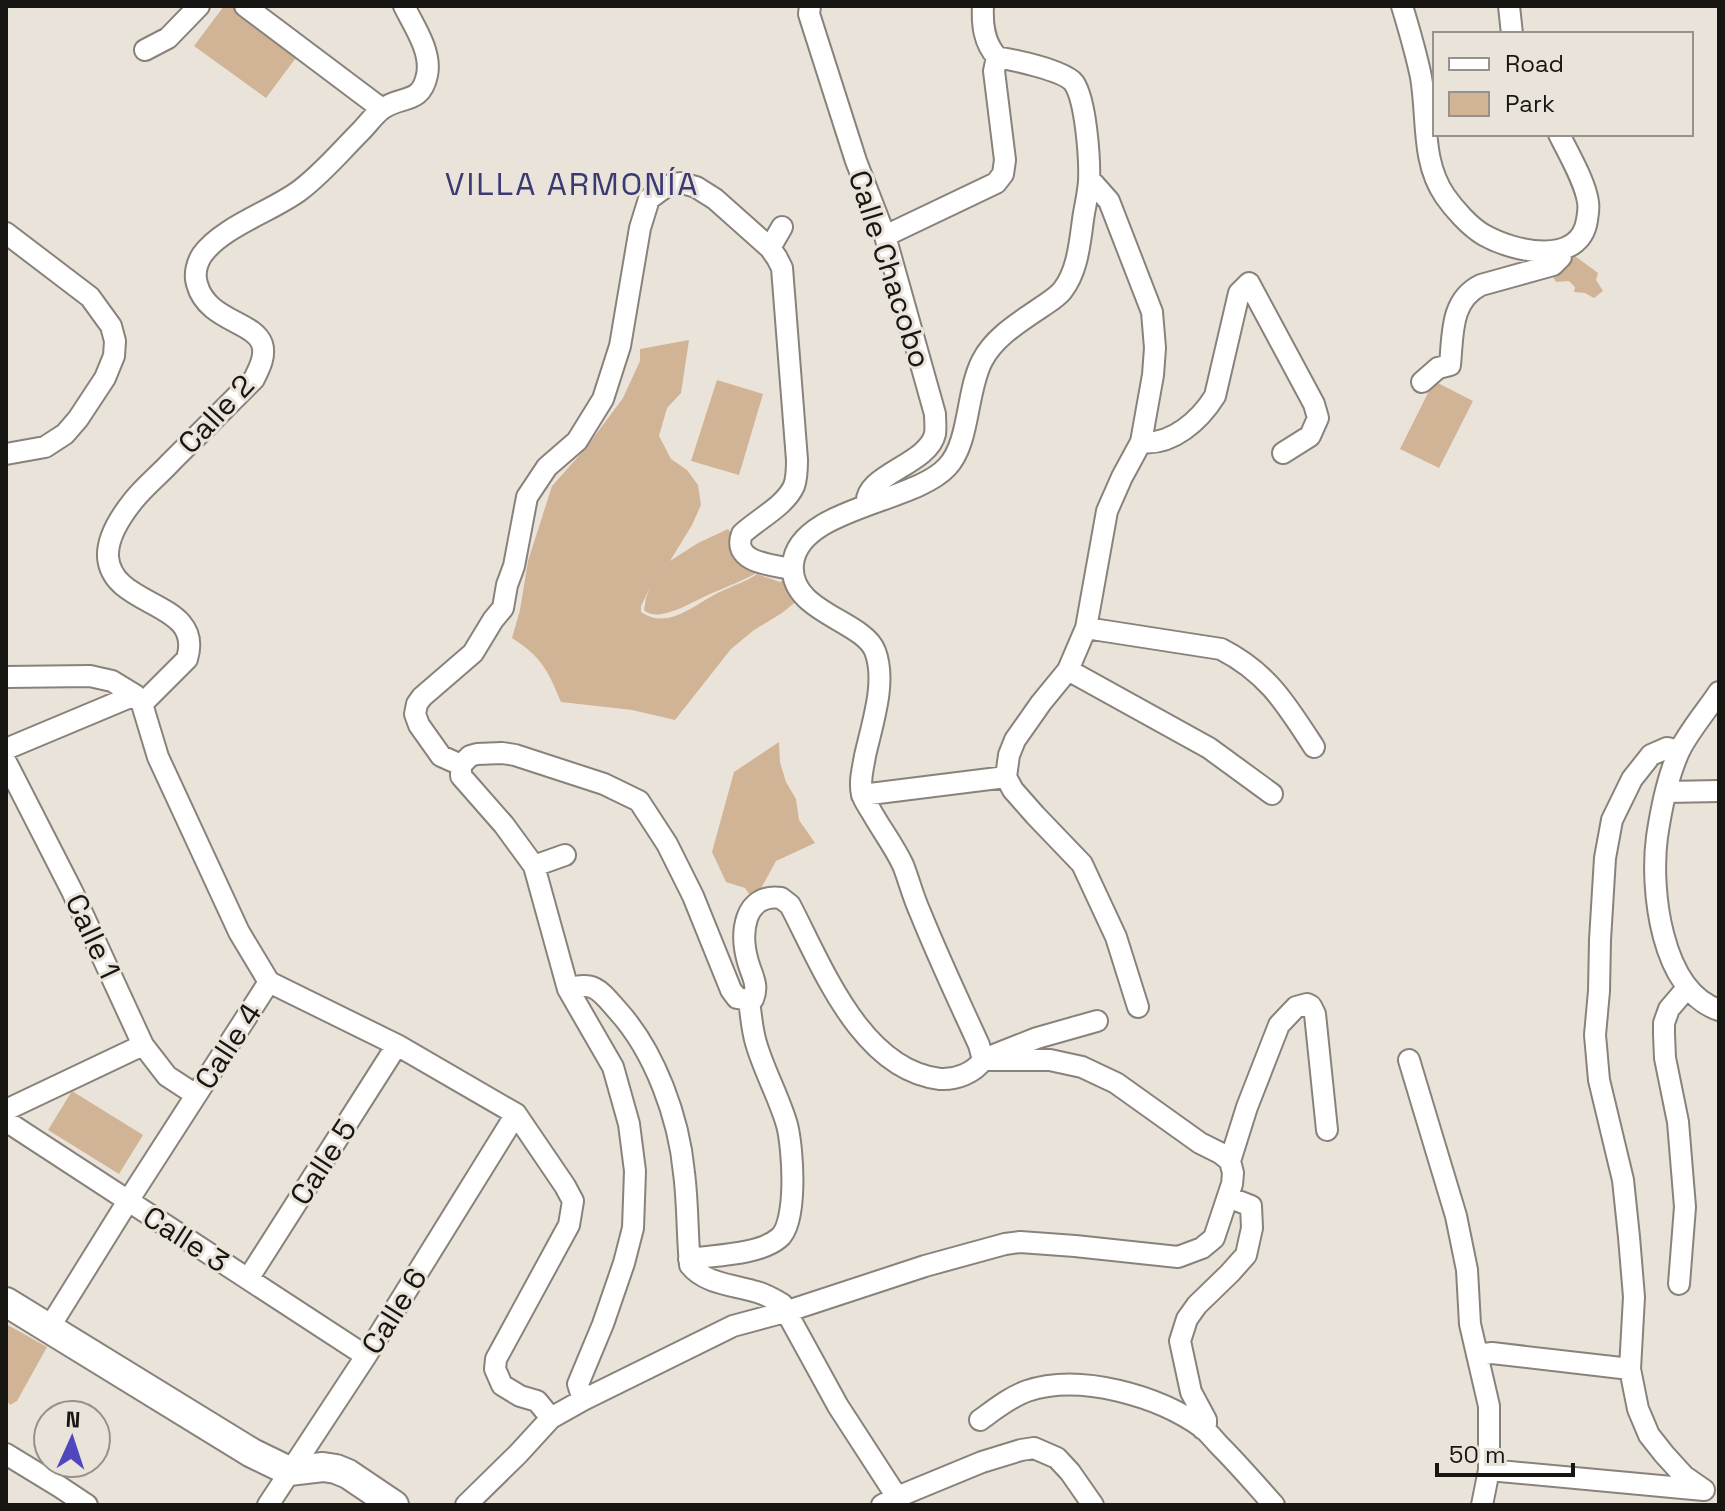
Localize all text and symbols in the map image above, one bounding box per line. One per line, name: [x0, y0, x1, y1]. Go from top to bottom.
legend: [1433, 32, 1693, 136]
text: Road: [1505, 48, 1564, 79]
text: Park: [1505, 88, 1555, 119]
district label: VILLA ARMONÍA: [445, 164, 699, 204]
street label: Calle Chacobo: [840, 165, 940, 373]
street label: Calle 2: [169, 366, 263, 462]
street label: Calle 1: [56, 887, 130, 985]
street label: Calle 4: [186, 995, 270, 1097]
street label: Calle 5: [281, 1112, 365, 1212]
street label: Calle 3: [136, 1197, 236, 1281]
street label: Calle 6: [352, 1260, 436, 1362]
north arrow: [32, 1399, 112, 1479]
text: N: [65, 1405, 81, 1433]
scale bar: [1437, 1427, 1573, 1477]
text: 50 m: [1449, 1439, 1506, 1470]

